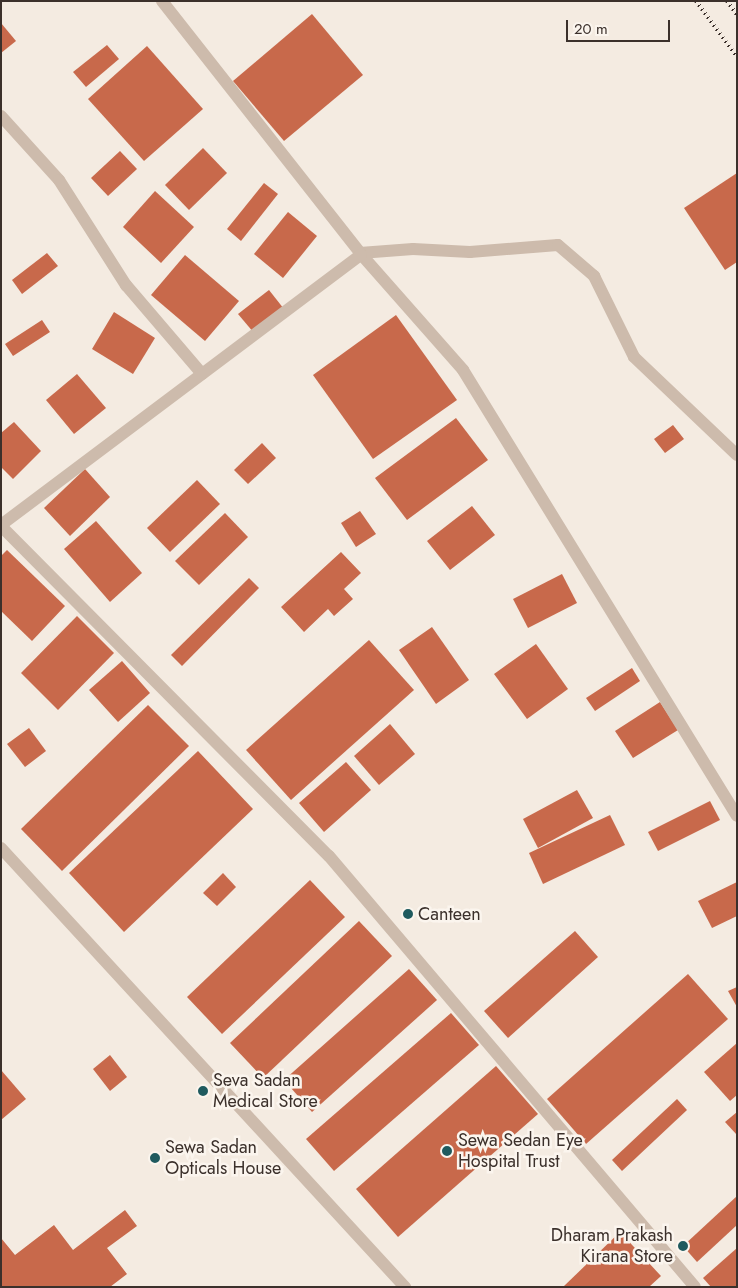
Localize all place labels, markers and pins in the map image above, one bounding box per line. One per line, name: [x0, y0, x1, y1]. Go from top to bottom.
place label: Canteen: [418, 903, 481, 925]
marker: Canteen: [402, 908, 414, 920]
place label: Seva Sadan Medical Store: [213, 1070, 318, 1112]
marker: Seva Sadan Medical Store: [197, 1085, 209, 1097]
place label: Sewa Sedan Eye Hospital Trust: [458, 1130, 583, 1172]
place label: Sewa Sadan Opticals House: [165, 1137, 281, 1180]
marker: Sewa Sedan Eye Hospital Trust: [440, 1144, 454, 1158]
marker: Sewa Sadan Opticals House: [149, 1152, 161, 1164]
place label: Dharam Prakash Kirana Store: [551, 1225, 673, 1268]
marker: Dharam Prakash Kirana Store: [677, 1240, 689, 1252]

